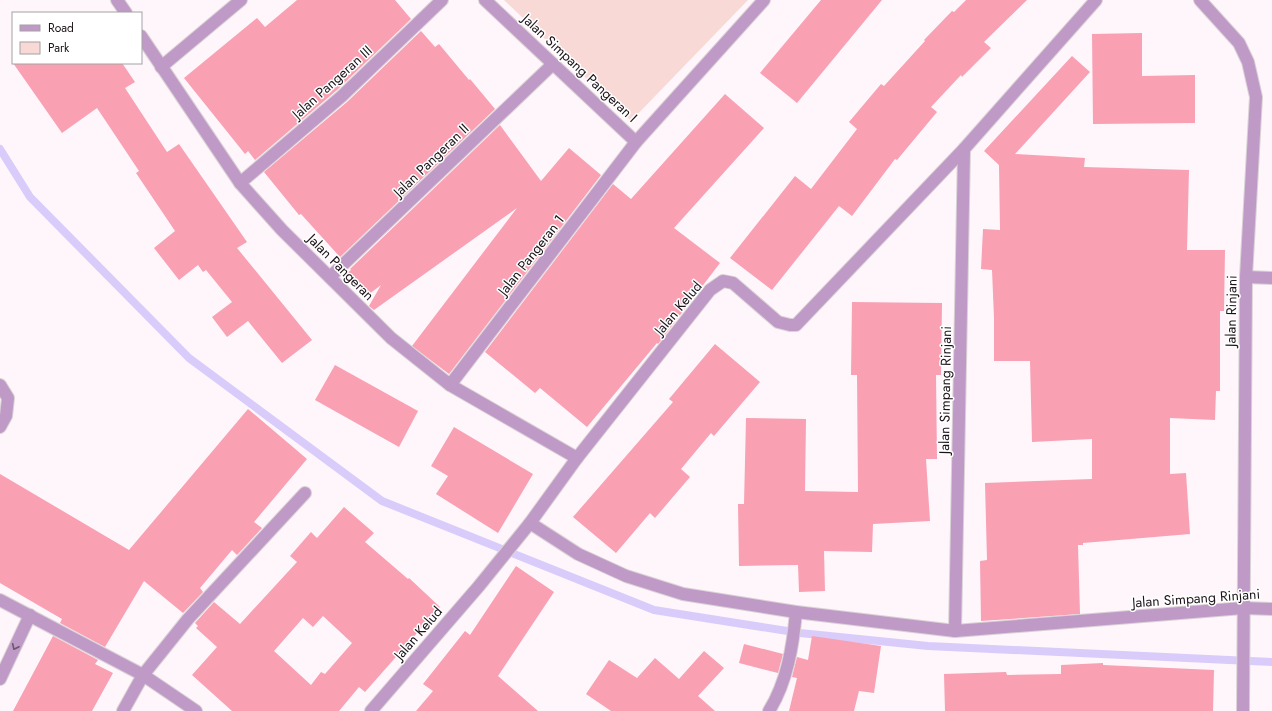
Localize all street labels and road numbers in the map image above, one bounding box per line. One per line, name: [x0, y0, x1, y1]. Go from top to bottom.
street label: Jalan Simpang Pangeran I: [516, 8, 642, 127]
street label: Jalan Pangeran III: [286, 41, 376, 125]
street label: Jalan Pangeran II: [387, 119, 473, 203]
street label: Jalan Pangeran 1: [492, 210, 569, 301]
street label: Jalan Pangeran: [302, 228, 379, 305]
street label: Jalan Rinjani: [1220, 275, 1242, 349]
street label: Jalan Kelud: [648, 277, 707, 341]
street label: Jalan Simpang Rinjani: [934, 326, 956, 456]
street label: Jalan Simpang Rinjani: [1129, 584, 1261, 613]
street label: Jalan Kelud: [388, 602, 447, 666]

